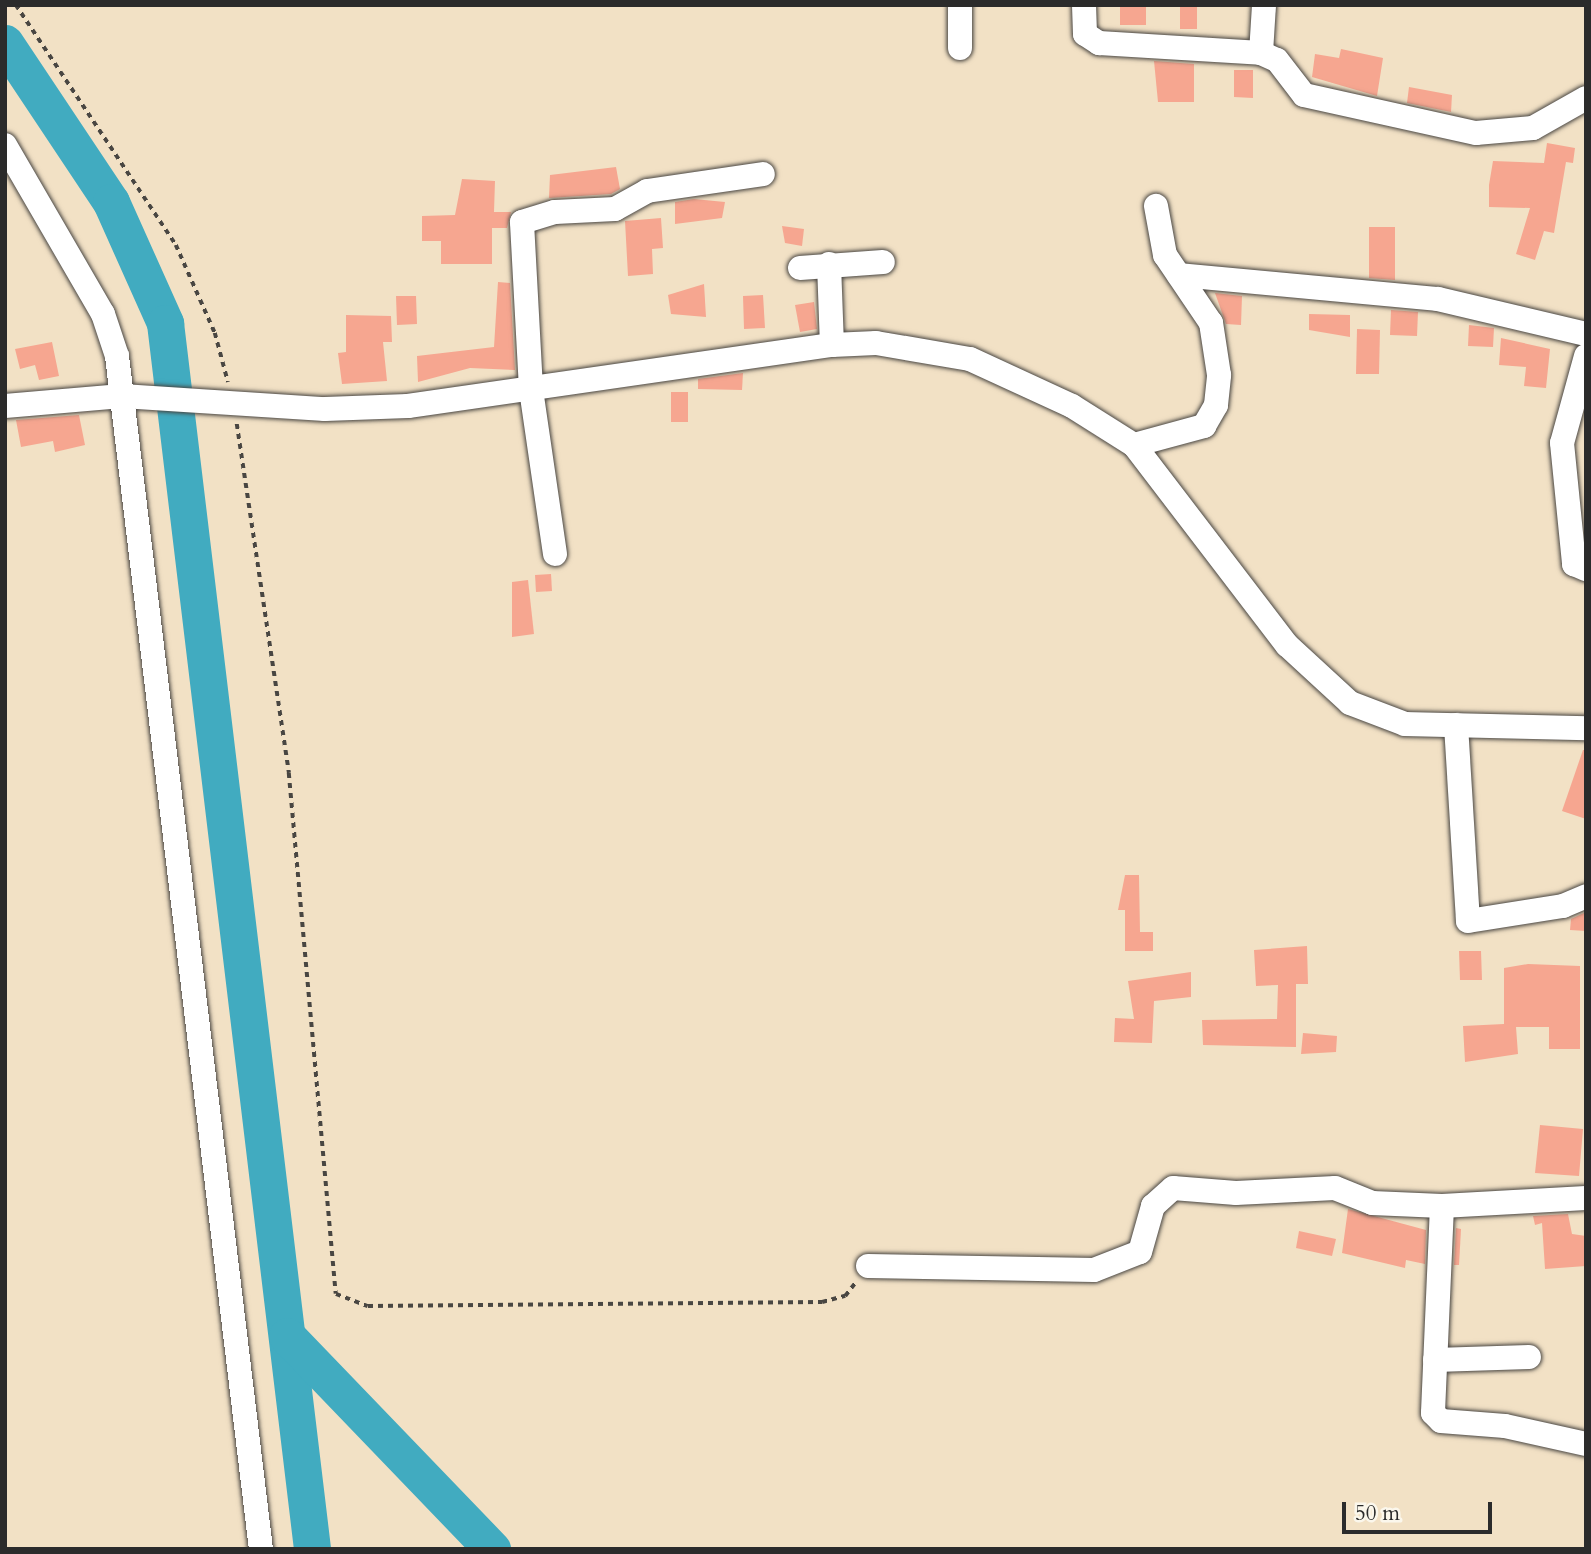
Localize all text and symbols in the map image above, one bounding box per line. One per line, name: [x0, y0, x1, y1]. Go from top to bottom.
scale bar: [1346, 1488, 1496, 1532]
text: 50 m: [1355, 1499, 1400, 1528]

